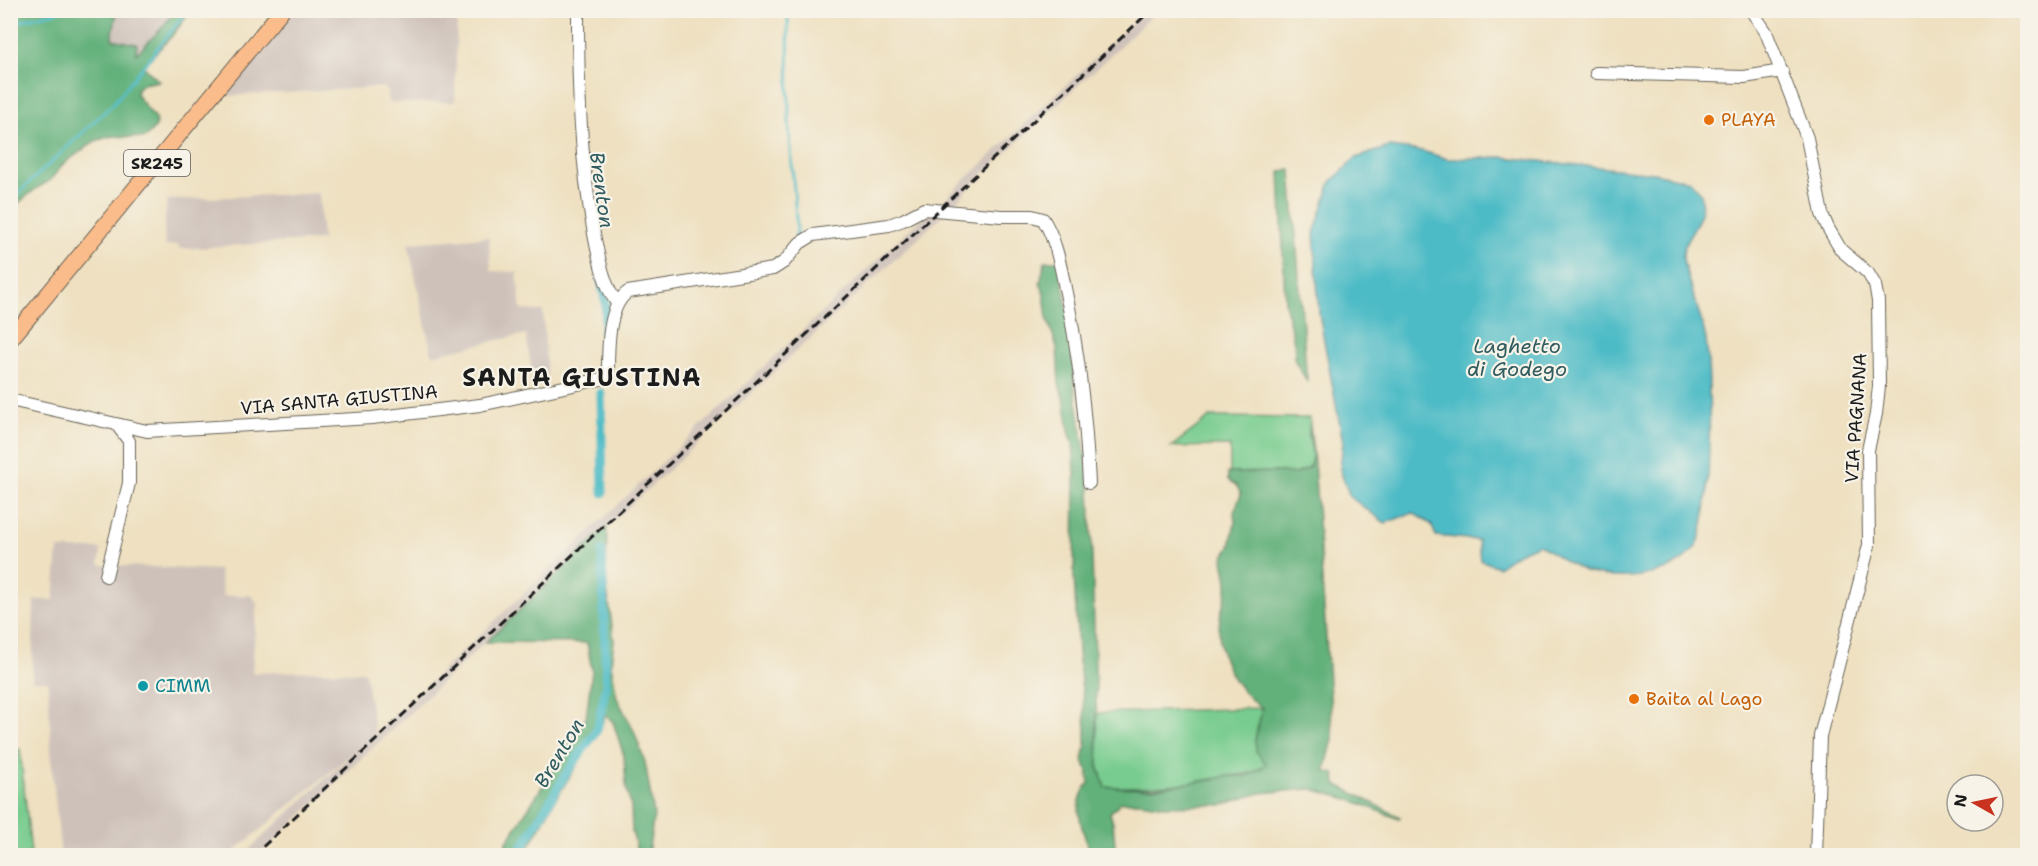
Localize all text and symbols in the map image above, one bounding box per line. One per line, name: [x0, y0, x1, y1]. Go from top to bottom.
place label: PLAYA: [1721, 108, 1776, 132]
marker: PLAYA: [1702, 113, 1716, 127]
road number: SR245: [124, 150, 190, 176]
water label: Brenton: [584, 150, 620, 230]
water label: Laghetto di Godego: [1467, 333, 1567, 382]
street label: VIA PAGNANA: [1839, 352, 1873, 484]
district label: SANTA GIUSTINA: [462, 362, 702, 394]
street label: VIA SANTA GIUSTINA: [239, 379, 439, 421]
place label: CIMM: [155, 674, 211, 698]
marker: CIMM: [136, 679, 150, 693]
place label: Baita al Lago: [1646, 687, 1762, 711]
marker: Baita al Lago: [1627, 692, 1641, 706]
water label: Brenton: [528, 713, 590, 793]
north arrow: [1945, 773, 2005, 833]
text: N: [1949, 793, 1972, 809]

